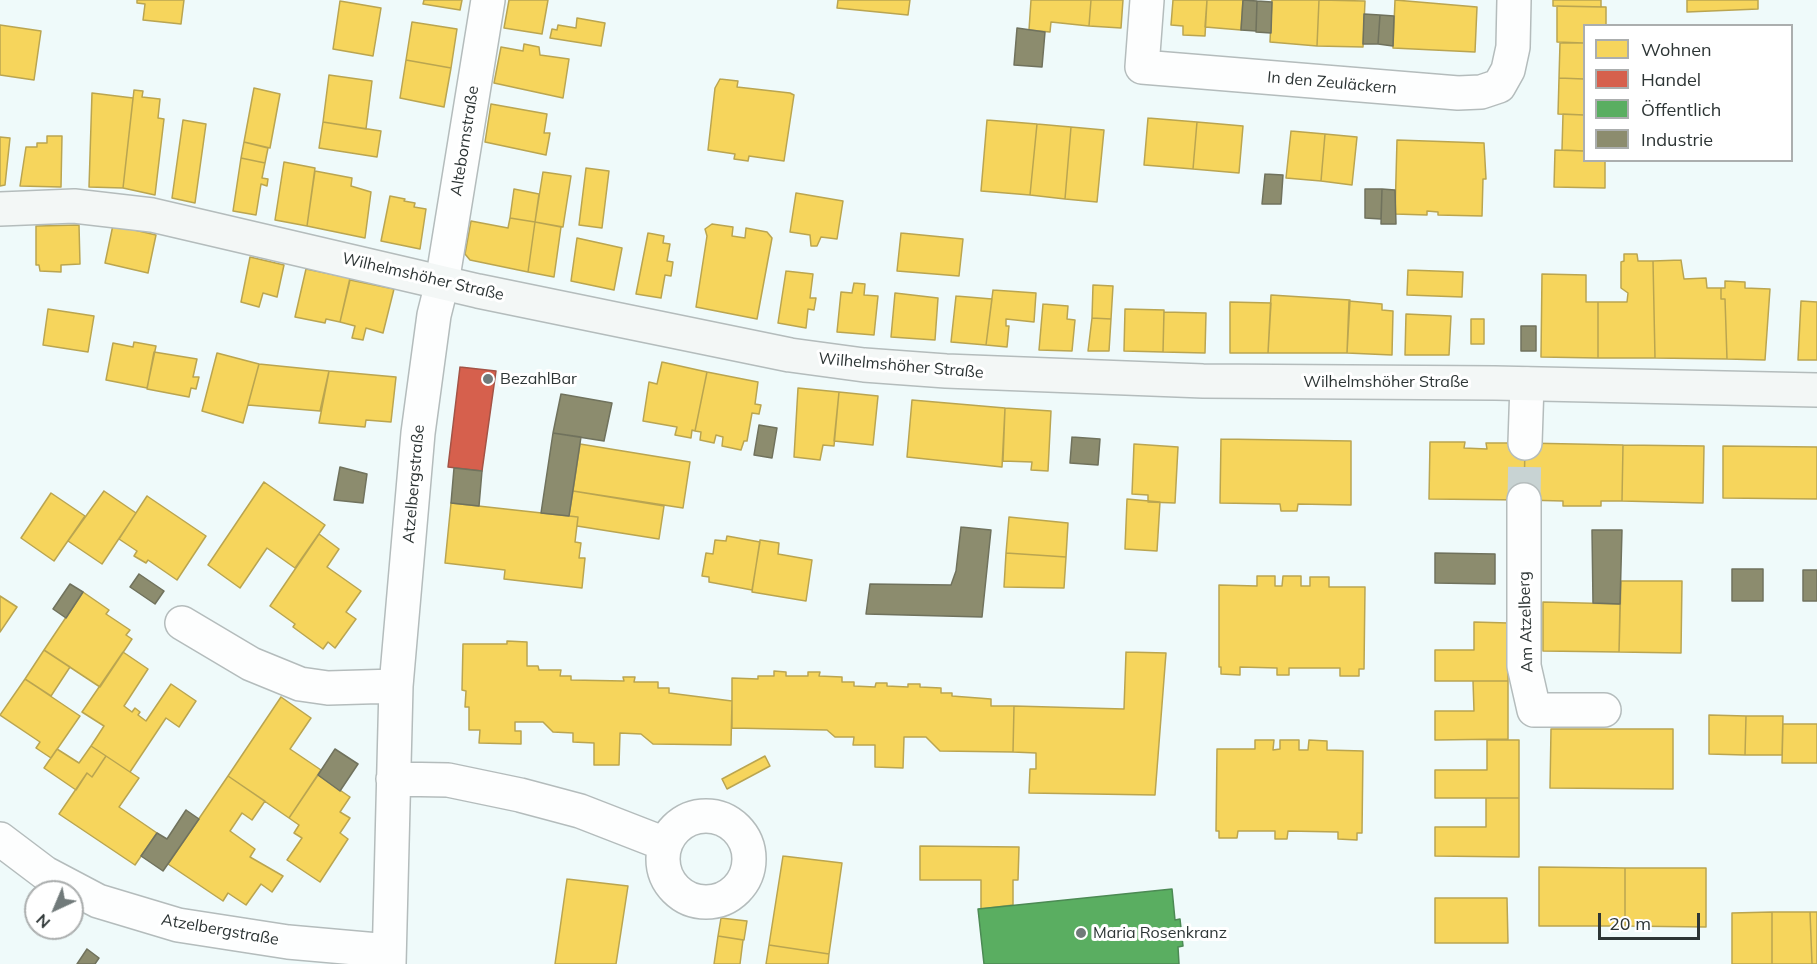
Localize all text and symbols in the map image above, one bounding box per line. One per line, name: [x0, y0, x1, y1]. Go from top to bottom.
legend: [1583, 24, 1793, 162]
text: Wohnen: [1641, 38, 1712, 61]
street label: In den Zeuläckern: [1266, 68, 1398, 98]
text: Handel: [1641, 68, 1701, 91]
street label: Altebornstraße: [447, 85, 483, 197]
text: Öffentlich: [1641, 98, 1721, 121]
text: Industrie: [1641, 128, 1713, 151]
street label: Wilhelmshöher Straße: [340, 249, 506, 305]
street label: Wilhelmshöher Straße: [818, 349, 984, 383]
place label: BezahlBar: [500, 369, 577, 389]
marker: BezahlBar: [481, 372, 495, 386]
street label: Wilhelmshöher Straße: [1303, 372, 1469, 392]
street label: Atzelbergstraße: [399, 424, 429, 544]
street label: Am Atzelberg: [1515, 571, 1537, 673]
north arrow: [24, 880, 84, 940]
scale bar: [1601, 901, 1703, 939]
text: N: [32, 910, 54, 933]
street label: Atzelbergstraße: [160, 910, 280, 950]
text: 20 m: [1609, 912, 1651, 935]
place label: Maria Rosenkranz: [1093, 923, 1227, 943]
marker: Maria Rosenkranz: [1074, 926, 1088, 940]

